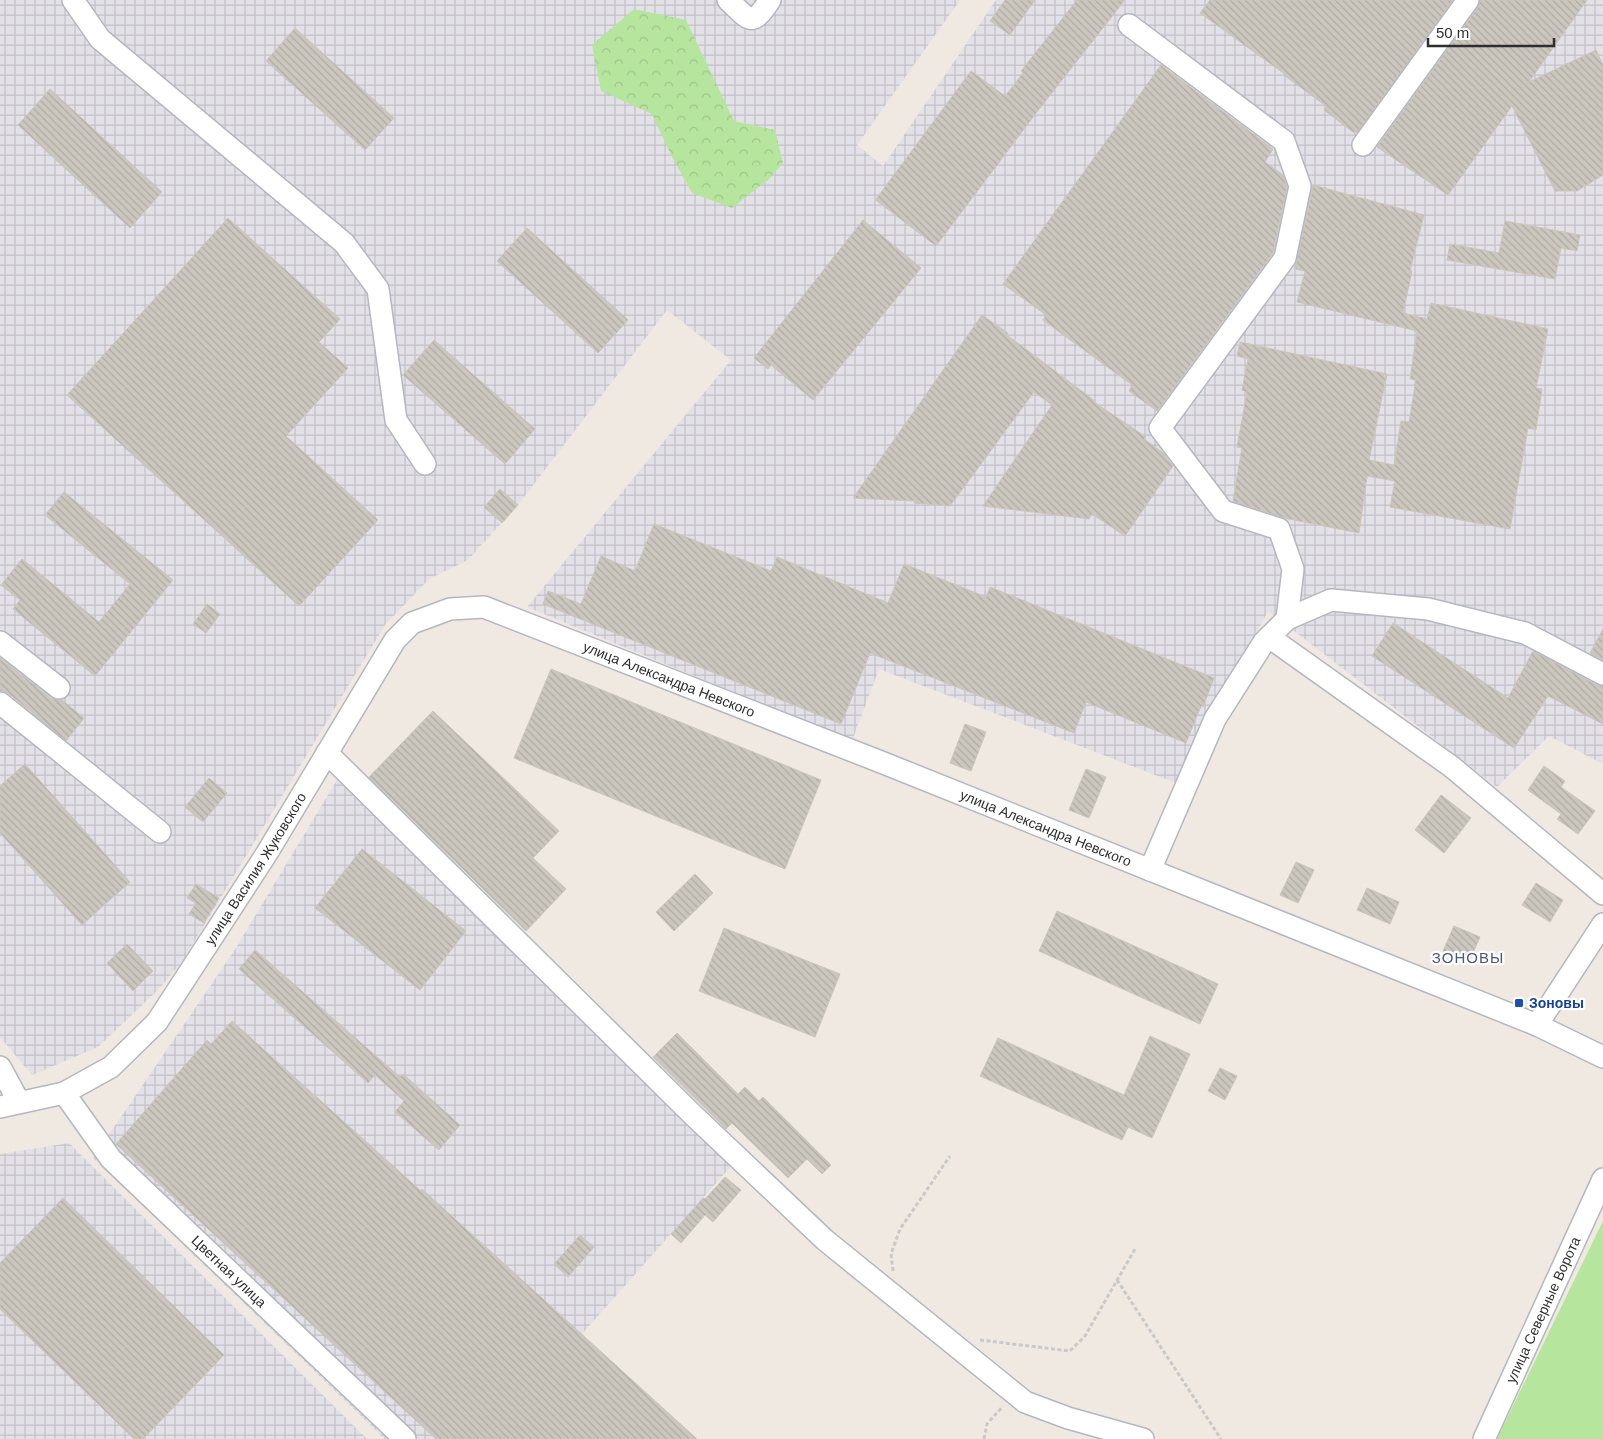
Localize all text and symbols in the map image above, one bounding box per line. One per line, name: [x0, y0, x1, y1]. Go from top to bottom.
scale bar: [1428, 15, 1554, 47]
text: 50 m: [1436, 24, 1469, 41]
street label: улица Александра Невского: [581, 639, 757, 720]
street label: улица Александра Невского: [958, 787, 1134, 870]
street label: улица Василия Жуковского: [202, 789, 310, 948]
district label: ЗОНОВЫ: [1432, 949, 1504, 966]
place label: Зоновы: [1529, 995, 1584, 1011]
marker: Зоновы: [1513, 997, 1525, 1009]
street label: Цветная улица: [188, 1232, 270, 1311]
street label: улица Северные Ворота: [1503, 1234, 1584, 1386]

